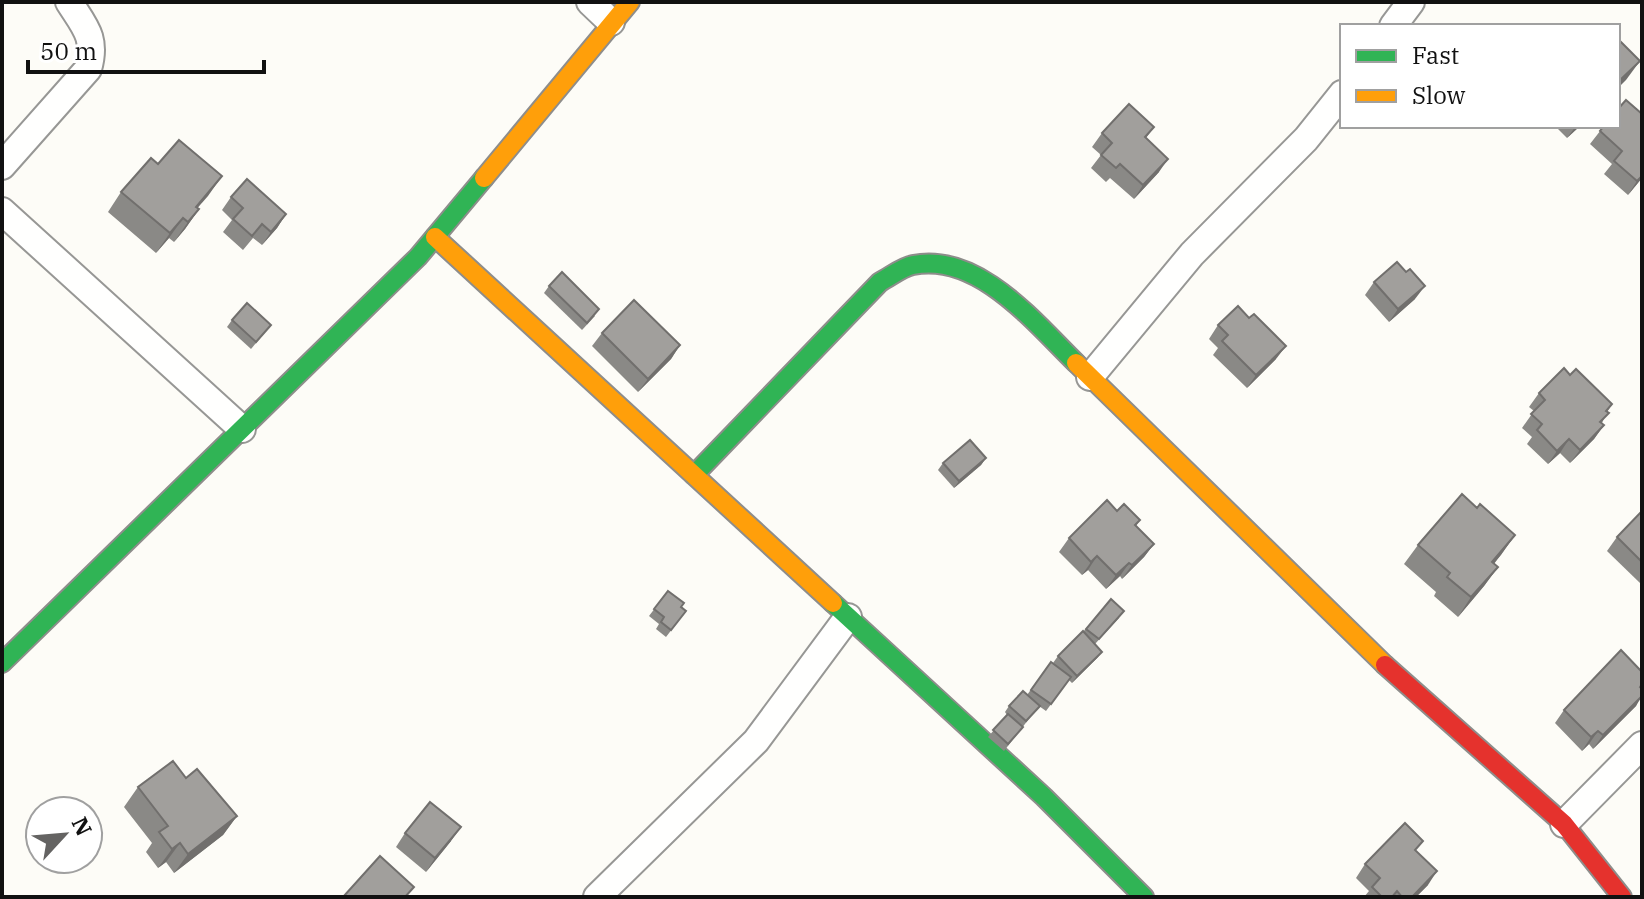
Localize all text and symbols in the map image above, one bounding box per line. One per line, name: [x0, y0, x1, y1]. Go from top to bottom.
scale bar: [28, 24, 264, 74]
legend: [1340, 24, 1620, 128]
text: 50 m: [40, 35, 97, 67]
text: Fast: [1412, 39, 1459, 71]
text: Slow: [1412, 79, 1466, 111]
north arrow: [24, 795, 104, 875]
text: N: [66, 812, 99, 840]

